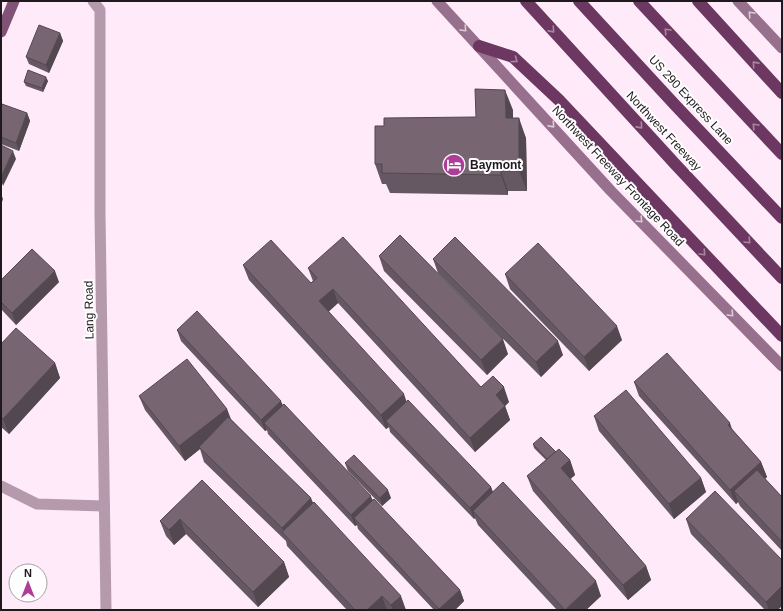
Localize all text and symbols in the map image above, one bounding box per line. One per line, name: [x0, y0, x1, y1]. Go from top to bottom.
one-way arrow: [748, 12, 755, 19]
one-way arrow: [459, 24, 467, 32]
one-way arrow: [548, 25, 555, 33]
one-way arrow: [664, 28, 672, 36]
street label: US 290 Express Lane: [646, 53, 736, 148]
one-way arrow: [510, 55, 517, 62]
one-way arrow: [753, 62, 760, 69]
street label: Northwest Freeway: [624, 88, 704, 174]
street label: Northwest Freeway Frontage Road: [549, 103, 687, 249]
one-way arrow: [547, 120, 554, 128]
one-way arrow: [635, 121, 643, 129]
one-way arrow: [753, 123, 760, 131]
hotel icon: Baymont: [441, 152, 467, 178]
place label: Baymont: [470, 158, 521, 172]
one-way arrow: [635, 215, 643, 223]
one-way arrow: [743, 237, 750, 244]
one-way arrow: [698, 248, 706, 256]
street label: Lang Road: [81, 281, 97, 339]
one-way arrow: [726, 309, 734, 317]
north arrow: [8, 563, 48, 603]
text: N: [24, 567, 32, 579]

